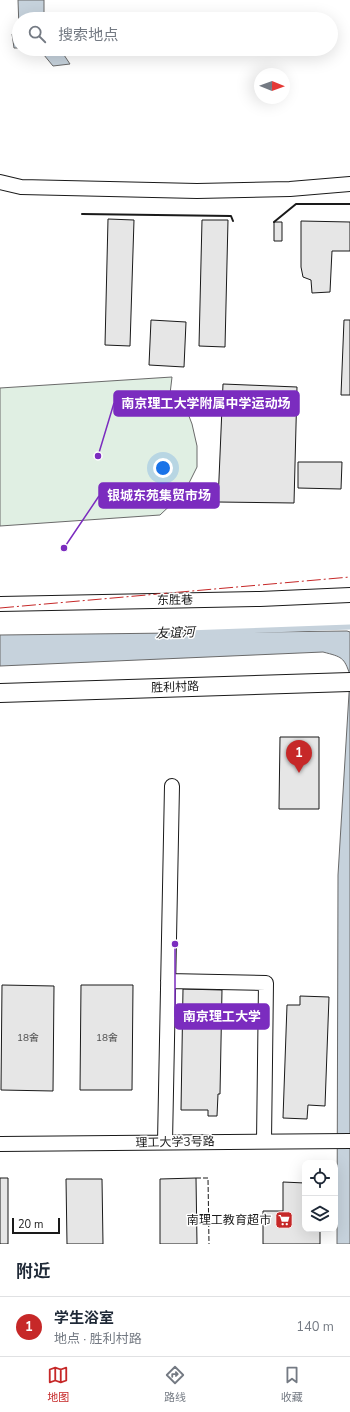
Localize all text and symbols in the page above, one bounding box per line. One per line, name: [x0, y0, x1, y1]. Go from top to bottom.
search box: [12, 12, 338, 56]
icon: search: [26, 23, 48, 45]
text: 搜索地点: [58, 25, 118, 45]
north arrow: [254, 68, 290, 104]
callout: 南京理工大学附属中学运动场: [114, 391, 299, 416]
text: 南京理工大学附属中学运动场: [121, 395, 291, 413]
your location: [153, 458, 173, 478]
callout: 银城东苑集贸市场: [99, 483, 219, 508]
text: 银城东苑集贸市场: [107, 487, 211, 505]
street label: 东胜巷: [157, 592, 193, 608]
water label: 友谊河: [155, 623, 198, 643]
street label: 胜利村路: [151, 678, 199, 696]
pin: 1: [286, 740, 312, 773]
callout: 南京理工大学: [175, 1004, 269, 1029]
text: 南京理工大学: [183, 1008, 261, 1026]
house number: 18舍: [17, 1031, 39, 1045]
house number: 18舍: [96, 1031, 118, 1045]
street label: 理工大学3号路: [135, 1133, 215, 1151]
map controls: [302, 1160, 338, 1232]
button: locate: [302, 1160, 338, 1196]
button: layers: [302, 1196, 338, 1232]
supermarket icon: 南理工教育超市: [274, 1210, 294, 1230]
place label: 南理工教育超市: [187, 1212, 271, 1228]
scale bar: [12, 1216, 60, 1235]
text: 20 m: [18, 1217, 43, 1232]
text: 附近: [16, 1260, 50, 1283]
text: 学生浴室: [54, 1308, 114, 1328]
text: 1: [25, 1318, 33, 1336]
text: 140 m: [296, 1318, 334, 1336]
text: 地点 · 胜利村路: [54, 1330, 142, 1348]
tab: 地图: [47, 1364, 69, 1405]
tab: 路线: [164, 1364, 186, 1405]
tab: 收藏: [281, 1364, 303, 1405]

